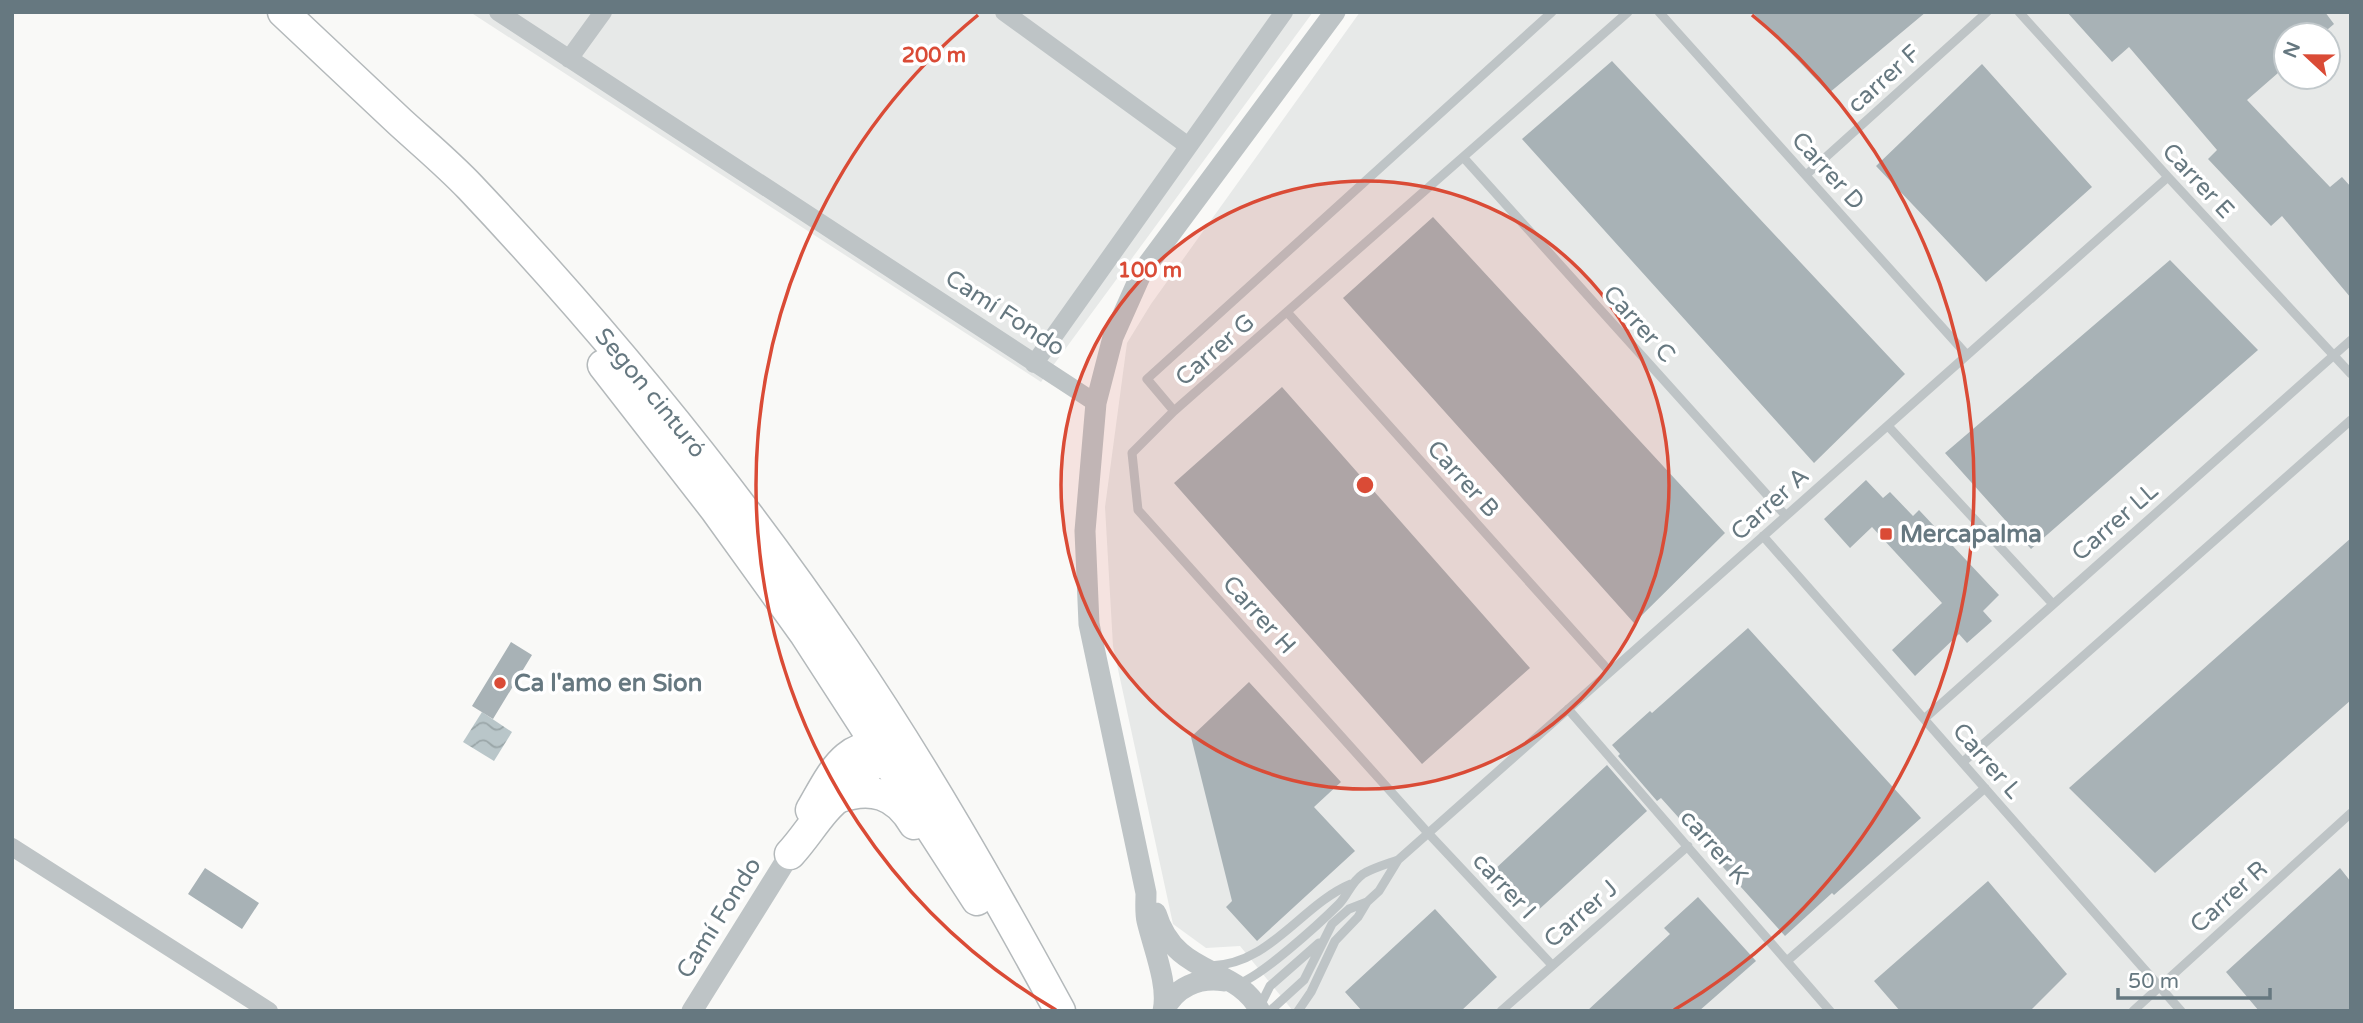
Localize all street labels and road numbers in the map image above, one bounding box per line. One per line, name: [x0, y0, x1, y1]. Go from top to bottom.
street label: carrer F: [1842, 39, 1926, 119]
street label: Carrer D: [1785, 126, 1871, 216]
street label: Carrer E: [2156, 137, 2240, 225]
street label: Camí Fondo: [940, 264, 1070, 362]
street label: Carrer C: [1597, 279, 1681, 369]
street label: Carrer G: [1169, 308, 1261, 392]
street label: Segon cinturó: [589, 322, 712, 463]
street label: Carrer B: [1421, 434, 1505, 524]
street label: Carrer A: [1725, 461, 1815, 547]
street label: Carrer LL: [2066, 477, 2164, 567]
street label: Carrer H: [1216, 570, 1302, 660]
street label: Carrer L: [1946, 717, 2028, 805]
street label: carrer K: [1674, 804, 1754, 890]
street label: carrer I: [1466, 847, 1542, 925]
street label: Camí Fondo: [670, 852, 768, 984]
street label: Carrer R: [2184, 855, 2274, 939]
street label: Carrer J: [1538, 874, 1624, 954]

